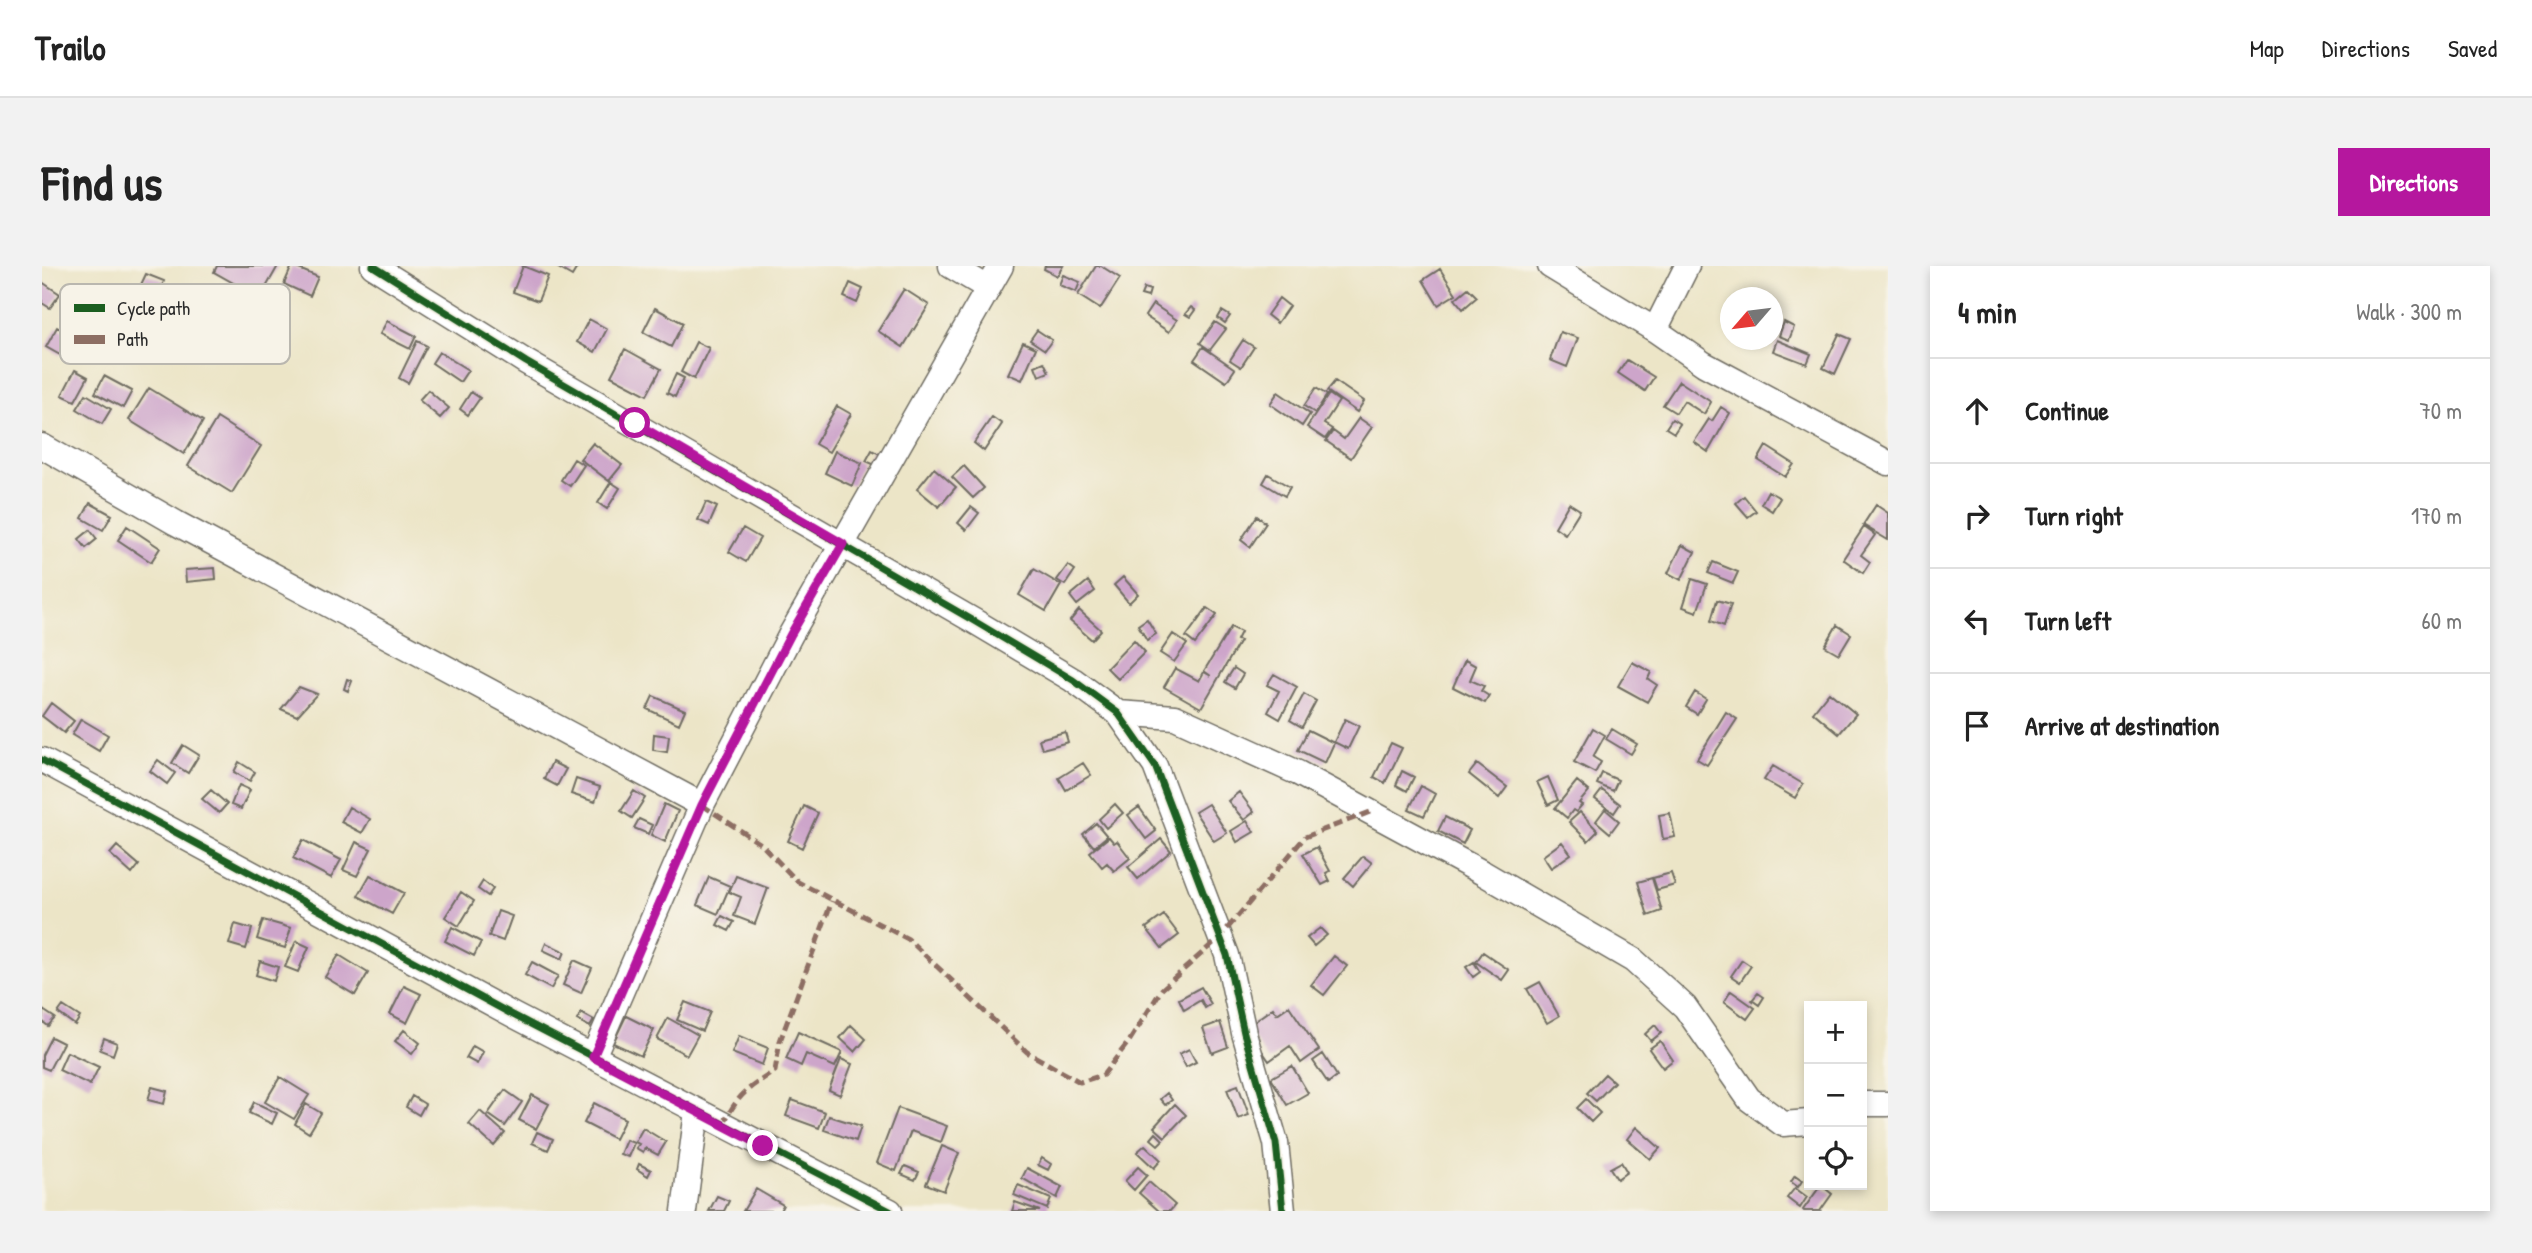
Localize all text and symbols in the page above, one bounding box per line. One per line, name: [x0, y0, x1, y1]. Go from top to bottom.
text: Trailo: [35, 26, 106, 70]
text: Map: [2250, 32, 2284, 64]
text: Directions: [2322, 32, 2410, 64]
text: Saved: [2448, 32, 2497, 64]
button: Directions: [2338, 148, 2490, 216]
text: Find us: [42, 149, 162, 215]
legend: [60, 284, 290, 364]
north arrow: [1720, 287, 1783, 350]
text: 4 min: [1958, 292, 2017, 332]
text: Cycle path: [117, 295, 190, 321]
text: Walk · 300 m: [2356, 296, 2462, 327]
text: Path: [117, 326, 148, 352]
icon: ahead: [1958, 392, 1996, 430]
text: Continue: [2025, 393, 2109, 428]
text: 70 m: [2419, 395, 2462, 426]
route start: [619, 407, 650, 438]
icon: right: [1958, 497, 1996, 535]
text: Turn right: [2025, 498, 2123, 533]
text: 170 m: [2411, 500, 2462, 531]
icon: left: [1958, 602, 1996, 640]
text: Turn left: [2025, 603, 2111, 638]
text: 60 m: [2422, 605, 2462, 636]
icon: arrive: [1958, 707, 1996, 745]
text: Arrive at destination: [2025, 708, 2220, 743]
map controls: [1804, 1001, 1867, 1190]
button: +: [1804, 1001, 1867, 1064]
button: −: [1804, 1064, 1867, 1127]
button: locate: [1804, 1127, 1867, 1190]
route end: [747, 1130, 778, 1161]

